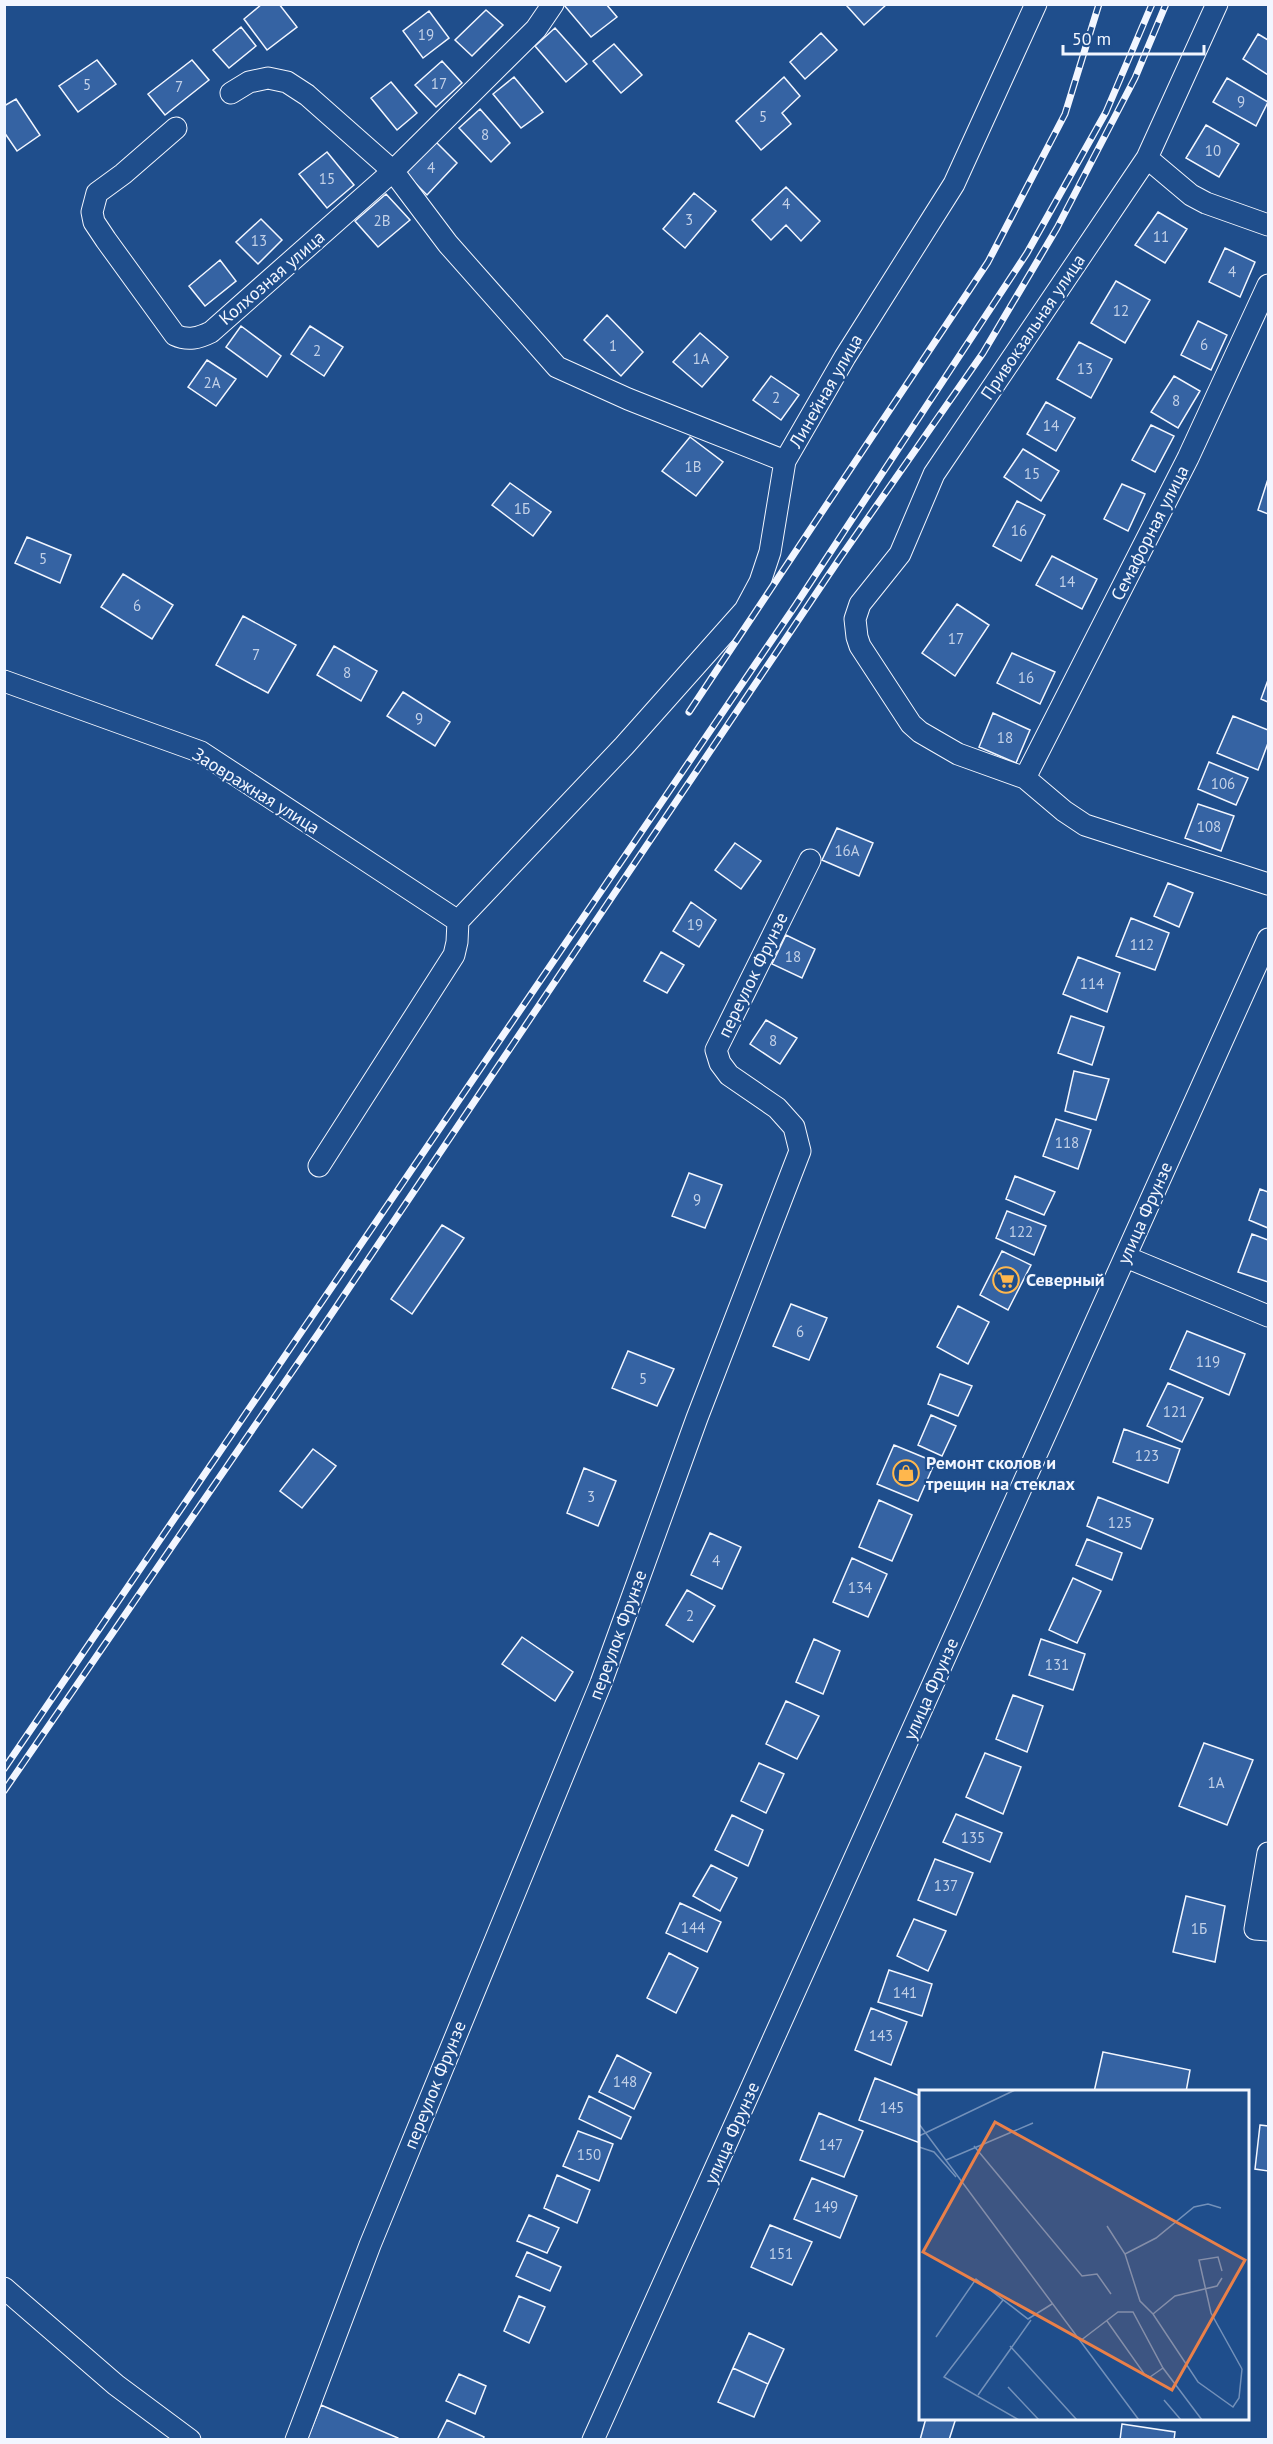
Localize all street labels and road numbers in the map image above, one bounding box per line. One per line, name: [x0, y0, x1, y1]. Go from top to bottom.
street label: Колхозная улица: [214, 225, 329, 330]
street label: Привокзальная улица: [975, 250, 1090, 404]
street label: Линейная улица: [783, 330, 867, 453]
street label: Семафорная улица: [1106, 461, 1194, 604]
street label: Заовражная улица: [188, 742, 324, 839]
street label: переулок Фрунзе: [712, 908, 793, 1041]
street label: улица Фрунзе: [1112, 1158, 1177, 1267]
street label: переулок Фрунзе: [583, 1567, 652, 1703]
street label: улица Фрунзе: [898, 1634, 963, 1743]
street label: переулок Фрунзе: [398, 2017, 471, 2152]
street label: улица Фрунзе: [699, 2078, 764, 2187]

